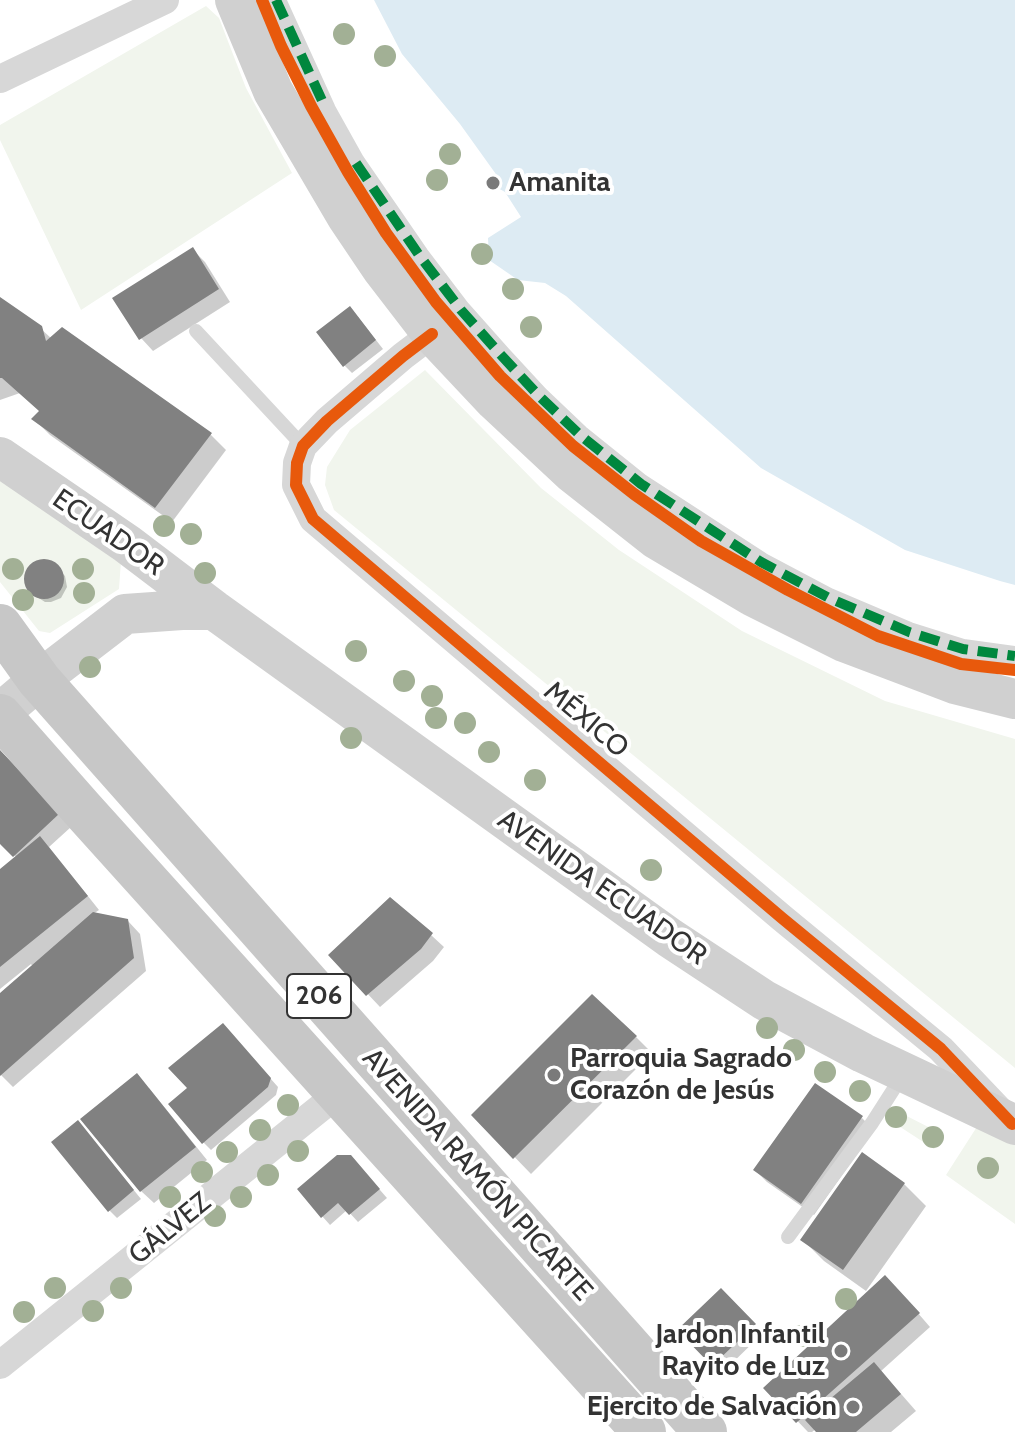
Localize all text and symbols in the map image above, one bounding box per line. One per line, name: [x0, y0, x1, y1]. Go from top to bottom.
place label: Amanita: [509, 166, 611, 200]
marker: Amanita: [484, 174, 502, 192]
street label: ECUADOR: [46, 482, 170, 584]
street label: MÉXICO: [537, 675, 635, 765]
street label: AVENIDA ECUADOR: [491, 803, 713, 973]
road number: 206: [287, 974, 351, 1018]
street label: AVENIDA RAMÓN PICARTE: [355, 1042, 599, 1308]
place label: Parroquia Sagrado Corazón de Jesús: [570, 1042, 792, 1108]
marker: Parroquia Sagrado Corazón de Jesús: [545, 1066, 563, 1084]
street label: GÁLVEZ: [122, 1186, 218, 1272]
place label: Jardon Infantil Rayito de Luz: [655, 1318, 825, 1384]
marker: Jardon Infantil Rayito de Luz: [832, 1342, 850, 1360]
place label: Ejercito de Salvación: [587, 1390, 837, 1424]
marker: Ejercito de Salvación: [844, 1398, 862, 1416]

